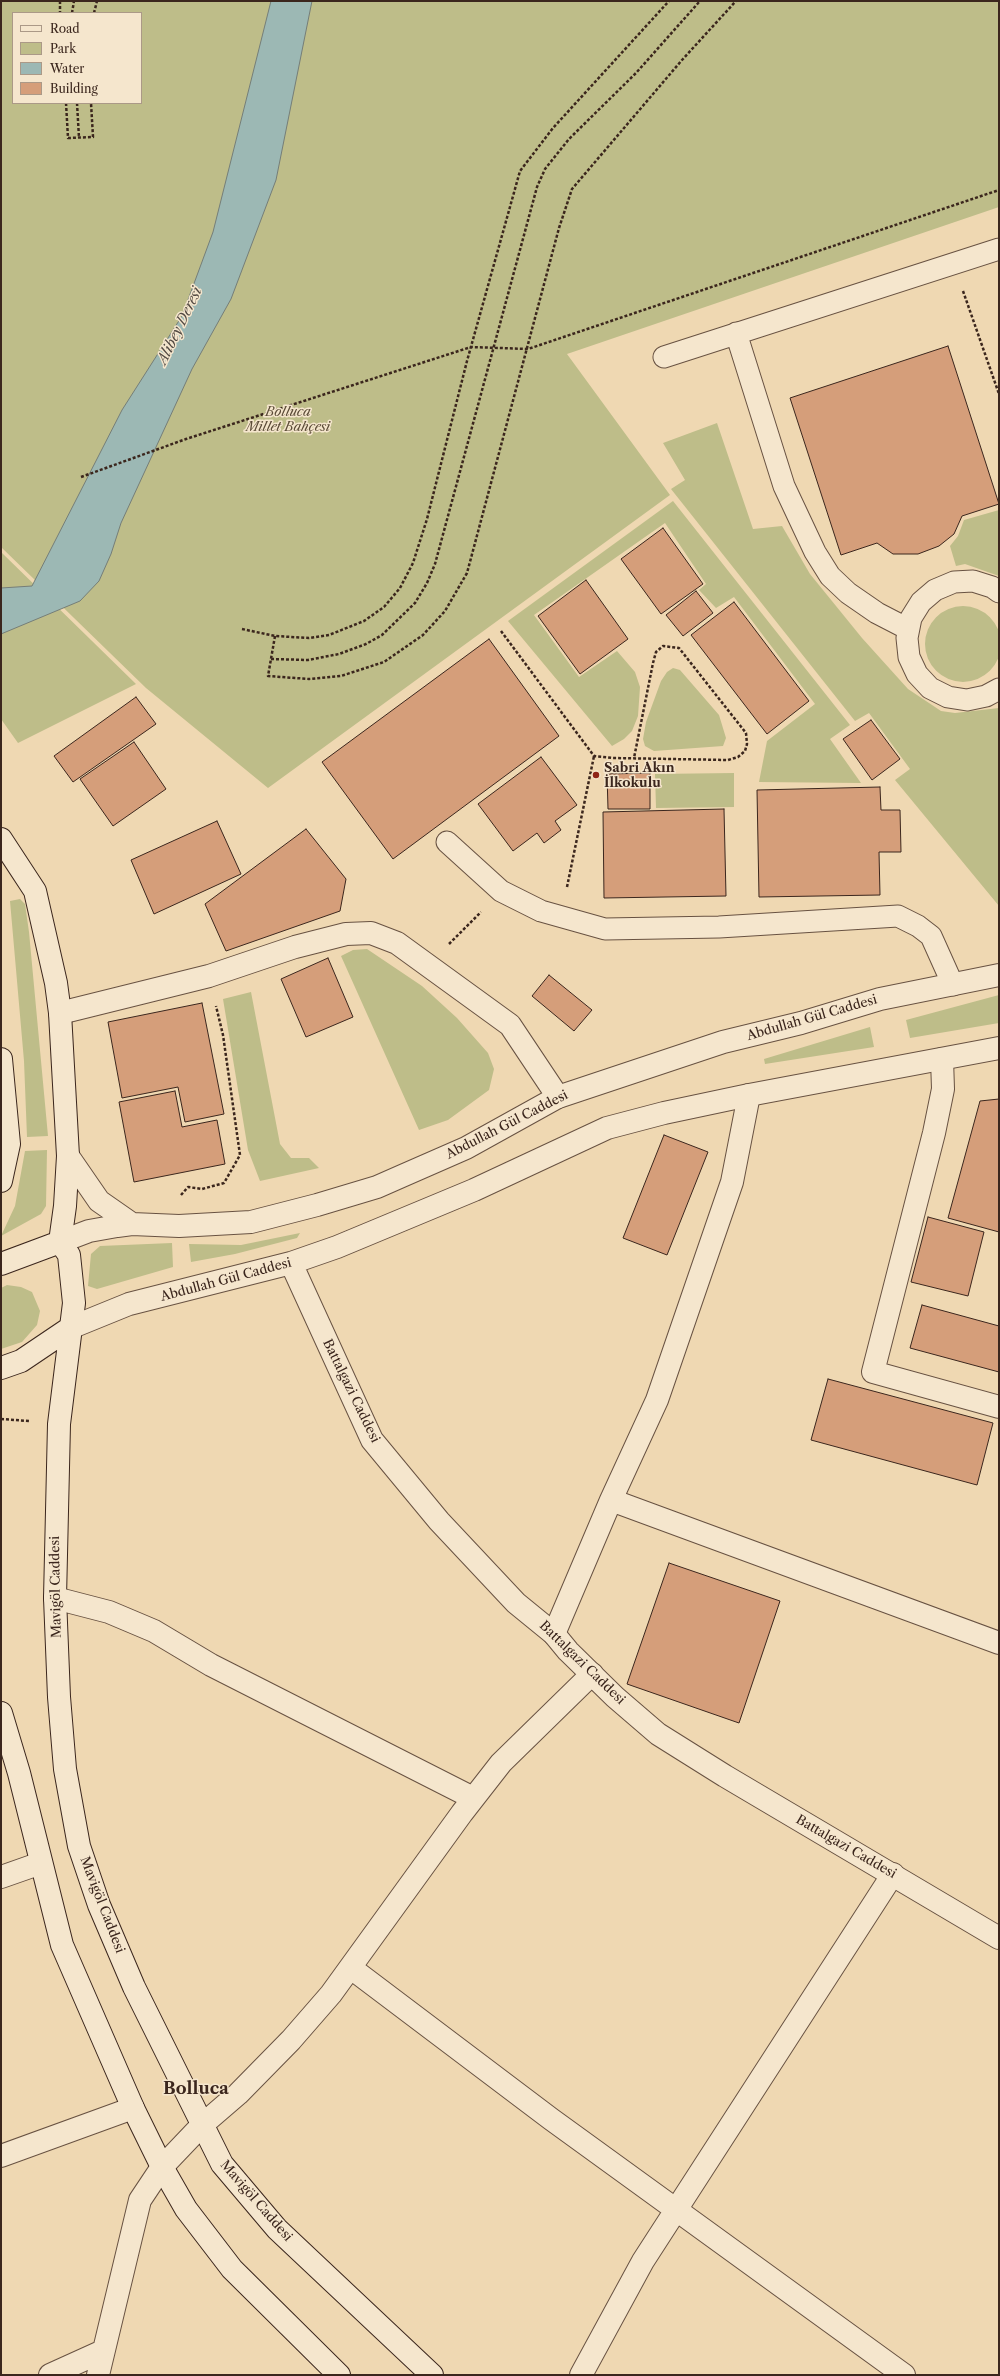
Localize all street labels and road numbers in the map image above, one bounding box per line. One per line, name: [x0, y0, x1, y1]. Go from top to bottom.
street label: Abdullah Gül Caddesi: [745, 992, 879, 1044]
street label: Abdullah Gül Caddesi: [443, 1087, 571, 1163]
street label: Abdullah Gül Caddesi: [159, 1255, 293, 1305]
street label: Battalgazi Caddesi: [319, 1337, 383, 1445]
street label: Mavigöl Caddesi: [47, 1536, 65, 1638]
street label: Battalgazi Caddesi: [536, 1618, 628, 1708]
street label: Battalgazi Caddesi: [793, 1812, 899, 1882]
street label: Mavigöl Caddesi: [76, 1854, 128, 1956]
street label: Mavigöl Caddesi: [217, 2157, 295, 2245]

